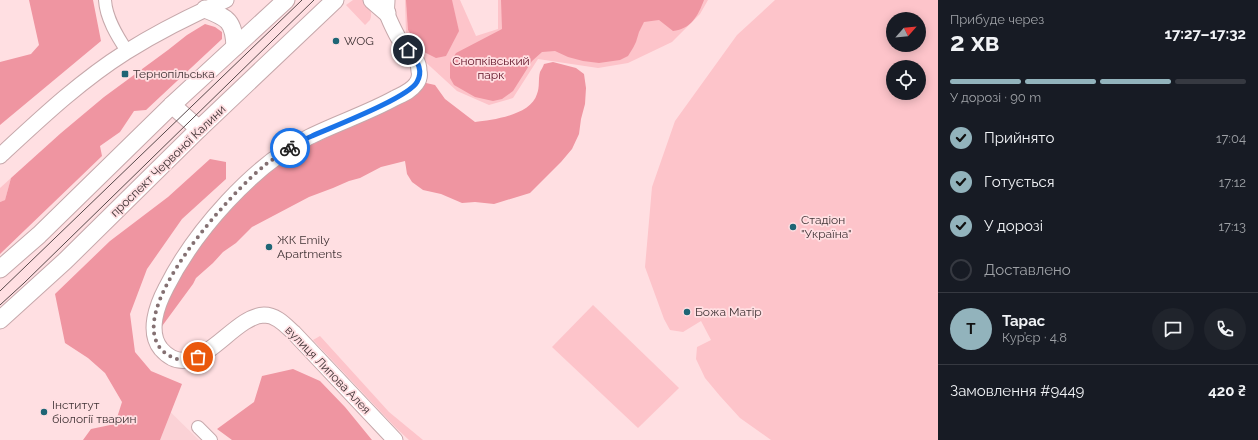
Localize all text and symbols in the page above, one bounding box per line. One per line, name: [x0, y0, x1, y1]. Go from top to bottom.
north arrow: [886, 12, 926, 52]
map controls: [886, 12, 926, 100]
text: Прибуде через: [950, 12, 1044, 27]
text: 17:27–17:32: [1165, 25, 1246, 43]
text: 2 хв: [950, 27, 999, 57]
pin: [391, 33, 425, 67]
place label: WOG: [344, 34, 374, 48]
marker: WOG: [331, 36, 341, 46]
icon: home: [397, 39, 419, 61]
park label: Снопківський парк: [452, 54, 530, 82]
button: locate: [886, 60, 926, 100]
place label: Тернопільська: [133, 67, 215, 81]
marker: Тернопільська: [120, 69, 130, 79]
text: У дорозі · 90 m: [950, 90, 1041, 105]
street label: проспект Червоної Калини: [108, 102, 228, 220]
icon: check: [950, 127, 972, 149]
courier: [270, 128, 310, 168]
text: Прийнято: [984, 129, 1054, 147]
text: 17:04: [1216, 131, 1246, 146]
icon: bike: [279, 137, 301, 159]
icon: check: [950, 171, 972, 193]
text: Готується: [984, 173, 1054, 191]
text: 17:12: [1219, 175, 1246, 190]
place label: Стадіон "Україна": [801, 213, 852, 241]
icon: check: [950, 215, 972, 237]
text: У дорозі: [984, 217, 1043, 235]
text: 17:13: [1219, 219, 1246, 234]
marker: Стадіон "Україна": [788, 222, 798, 232]
place label: ЖК Emily Apartments: [277, 233, 342, 261]
marker: ЖК Emily Apartments: [264, 242, 274, 252]
text: Доставлено: [984, 261, 1071, 279]
place label: Божа Матір: [695, 305, 762, 319]
marker: Божа Матір: [682, 307, 692, 317]
button: chat: [1152, 308, 1194, 350]
button: phone: [1204, 308, 1246, 350]
text: Тарас: [1002, 312, 1045, 330]
text: Т: [966, 320, 976, 338]
street label: вулиця Липова Алея: [282, 323, 374, 417]
text: Кур’єр · 4.8: [1002, 330, 1067, 345]
pin: [181, 340, 215, 374]
icon: bag: [187, 346, 209, 368]
text: Замовлення #9449: [950, 382, 1084, 400]
text: 420 ₴: [1208, 382, 1246, 400]
place label: Інститут біології тварин: [52, 398, 136, 426]
marker: Інститут біології тварин: [39, 407, 49, 417]

